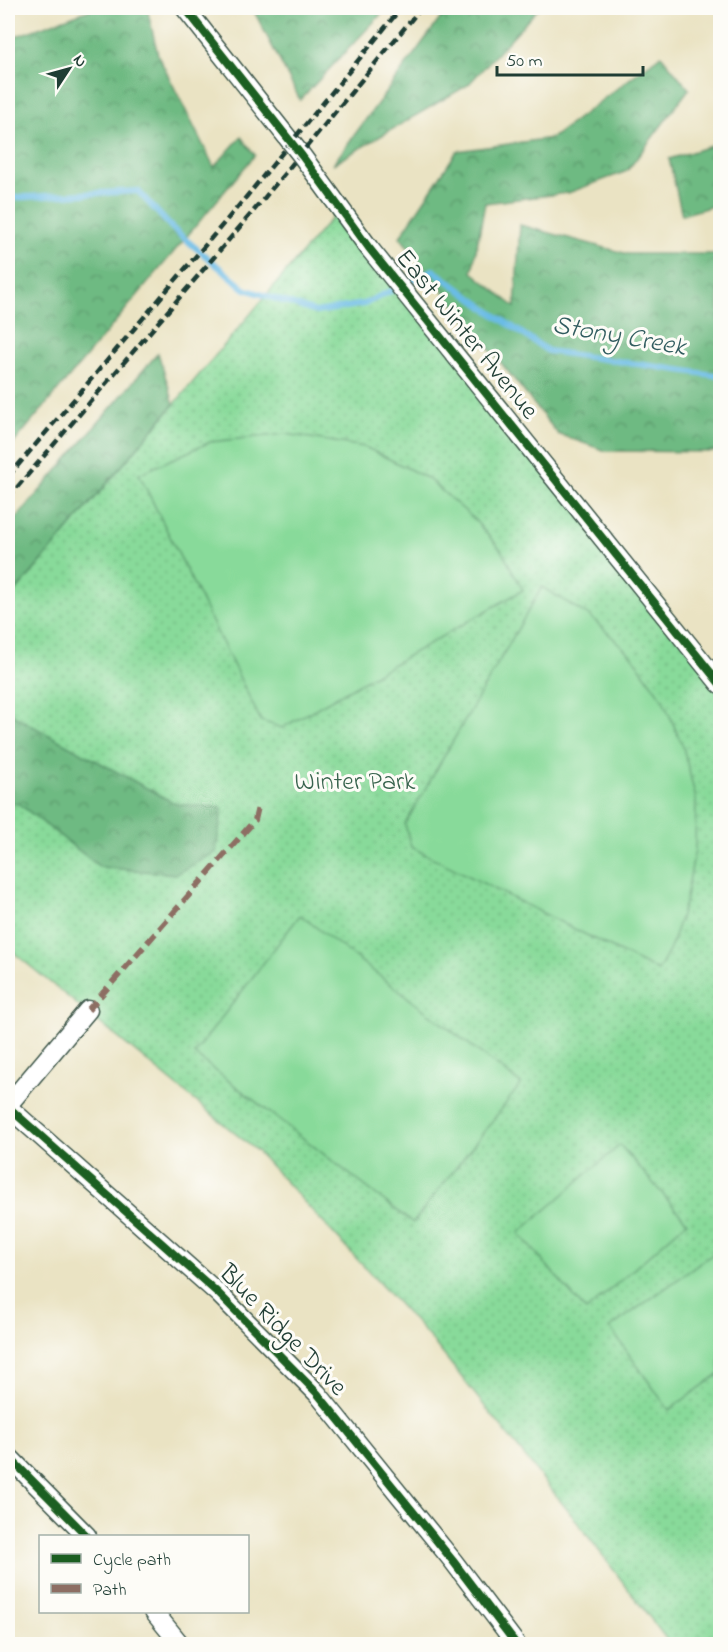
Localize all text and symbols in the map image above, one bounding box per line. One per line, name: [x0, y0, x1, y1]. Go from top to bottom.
north arrow: [39, 39, 99, 99]
scale bar: [497, 39, 642, 77]
text: 50 m: [506, 49, 543, 75]
text: N: [67, 50, 93, 73]
street label: East Winter Avenue: [385, 241, 547, 429]
water label: Stony Creek: [549, 306, 690, 368]
park label: Winter Park: [295, 764, 416, 802]
street label: Blue Ridge Drive: [208, 1256, 355, 1406]
legend: [39, 1535, 249, 1613]
text: Cycle path: [93, 1548, 171, 1574]
text: Path: [93, 1578, 127, 1604]

